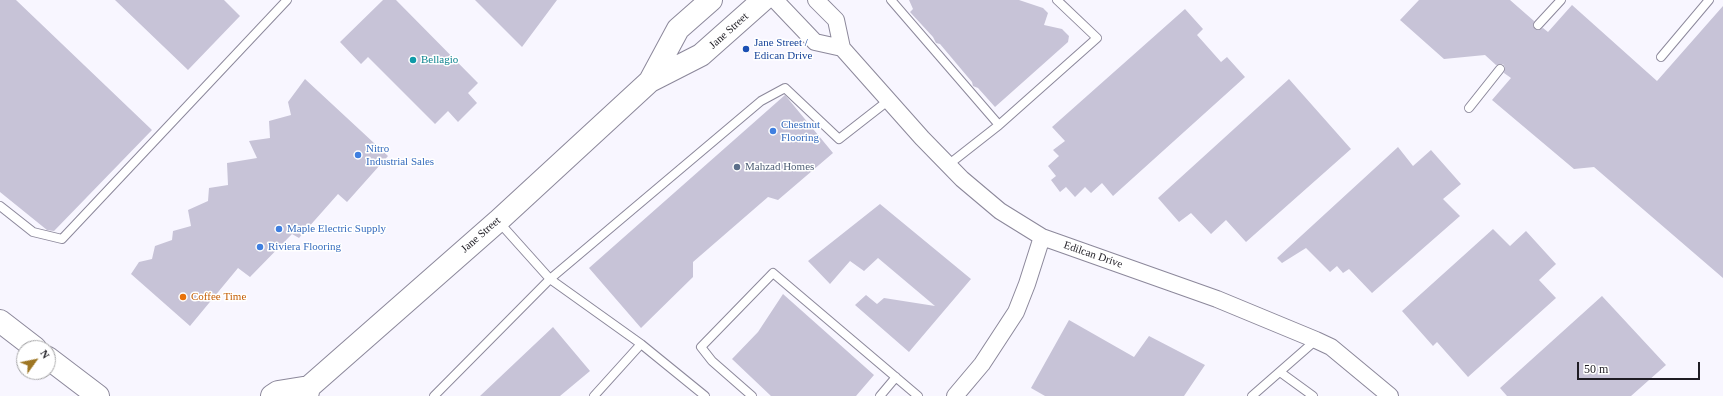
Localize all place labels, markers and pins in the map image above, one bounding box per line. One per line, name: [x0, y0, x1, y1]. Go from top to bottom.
place label: Jane Street / Edican Drive: [754, 36, 812, 62]
marker: Jane Street / Edican Drive: [741, 44, 751, 54]
place label: Bellagio: [421, 53, 458, 67]
marker: Bellagio: [408, 55, 418, 65]
place label: Chestnut Flooring: [781, 118, 820, 144]
marker: Chestnut Flooring: [768, 126, 778, 136]
place label: Nitro Industrial Sales: [366, 142, 434, 168]
marker: Nitro Industrial Sales: [353, 150, 363, 160]
place label: Mahzad Homes: [745, 160, 814, 174]
marker: Mahzad Homes: [732, 162, 742, 172]
place label: Maple Electric Supply: [287, 222, 386, 236]
marker: Maple Electric Supply: [274, 224, 284, 234]
place label: Riviera Flooring: [268, 240, 341, 254]
marker: Riviera Flooring: [255, 242, 265, 252]
place label: Coffee Time: [191, 290, 246, 304]
marker: Coffee Time: [178, 292, 188, 302]

